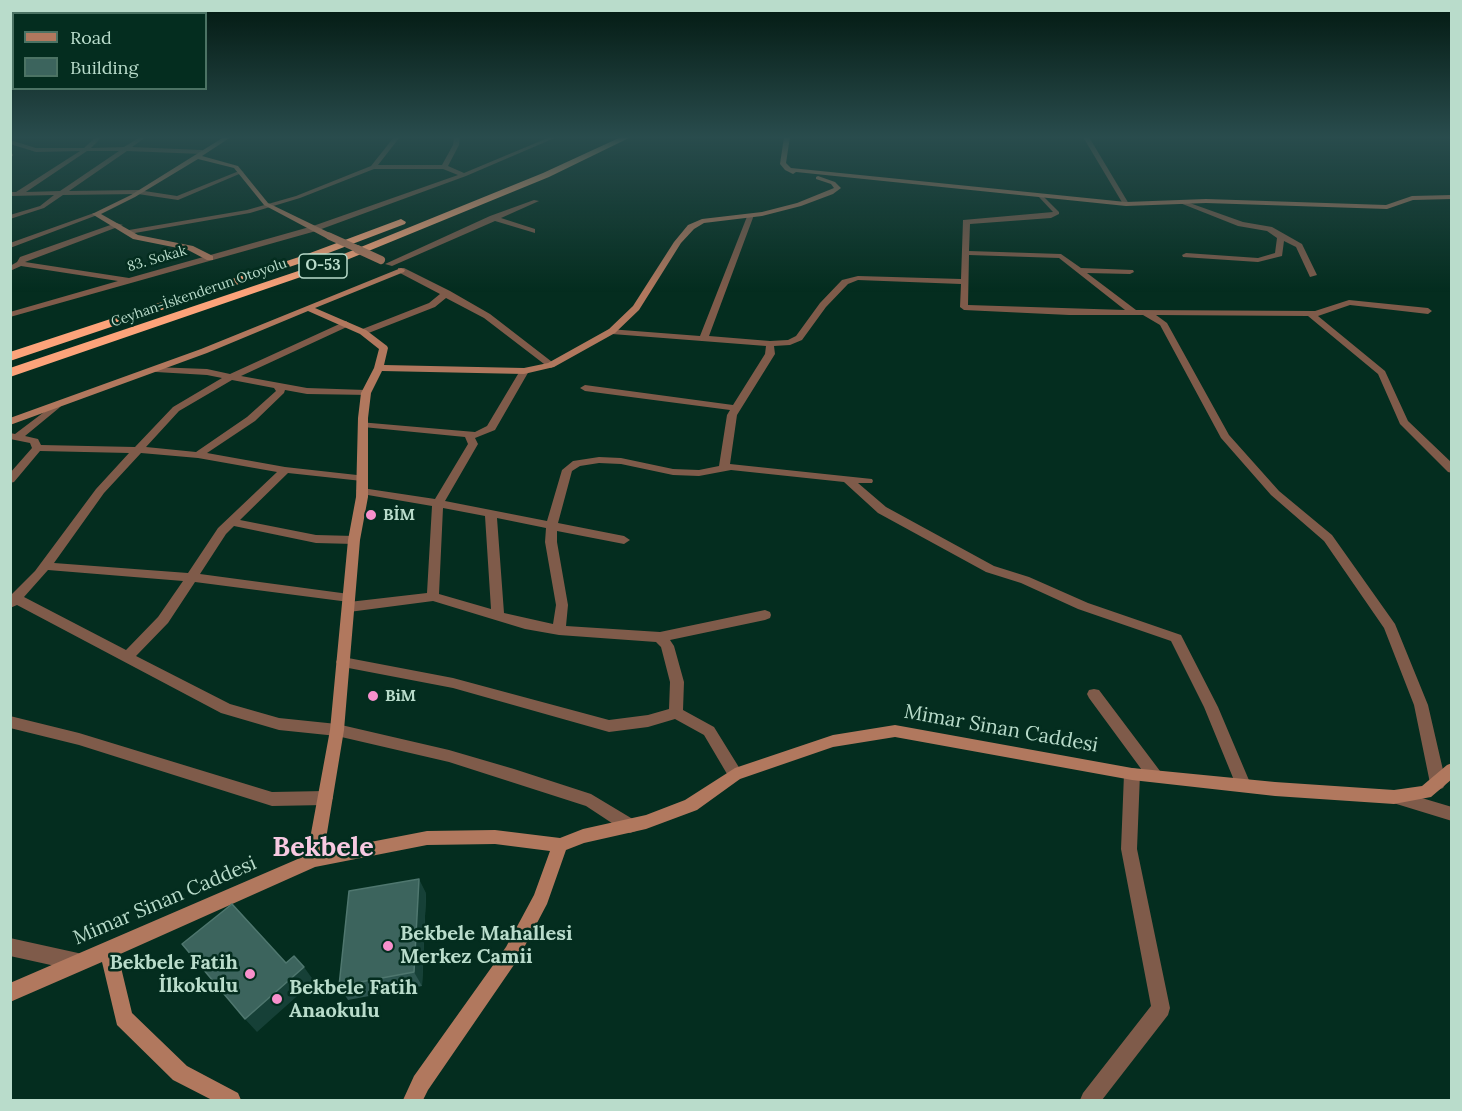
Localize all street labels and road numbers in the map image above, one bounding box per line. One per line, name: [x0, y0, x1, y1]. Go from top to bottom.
street label: 83. Sokak: [125, 242, 189, 276]
road number: O-53: [299, 254, 347, 278]
street label: Ceyhan-İskenderun Otoyolu: [109, 255, 289, 331]
street label: Mimar Sinan Caddesi: [902, 700, 1100, 758]
street label: Mimar Sinan Caddesi: [70, 852, 260, 950]

